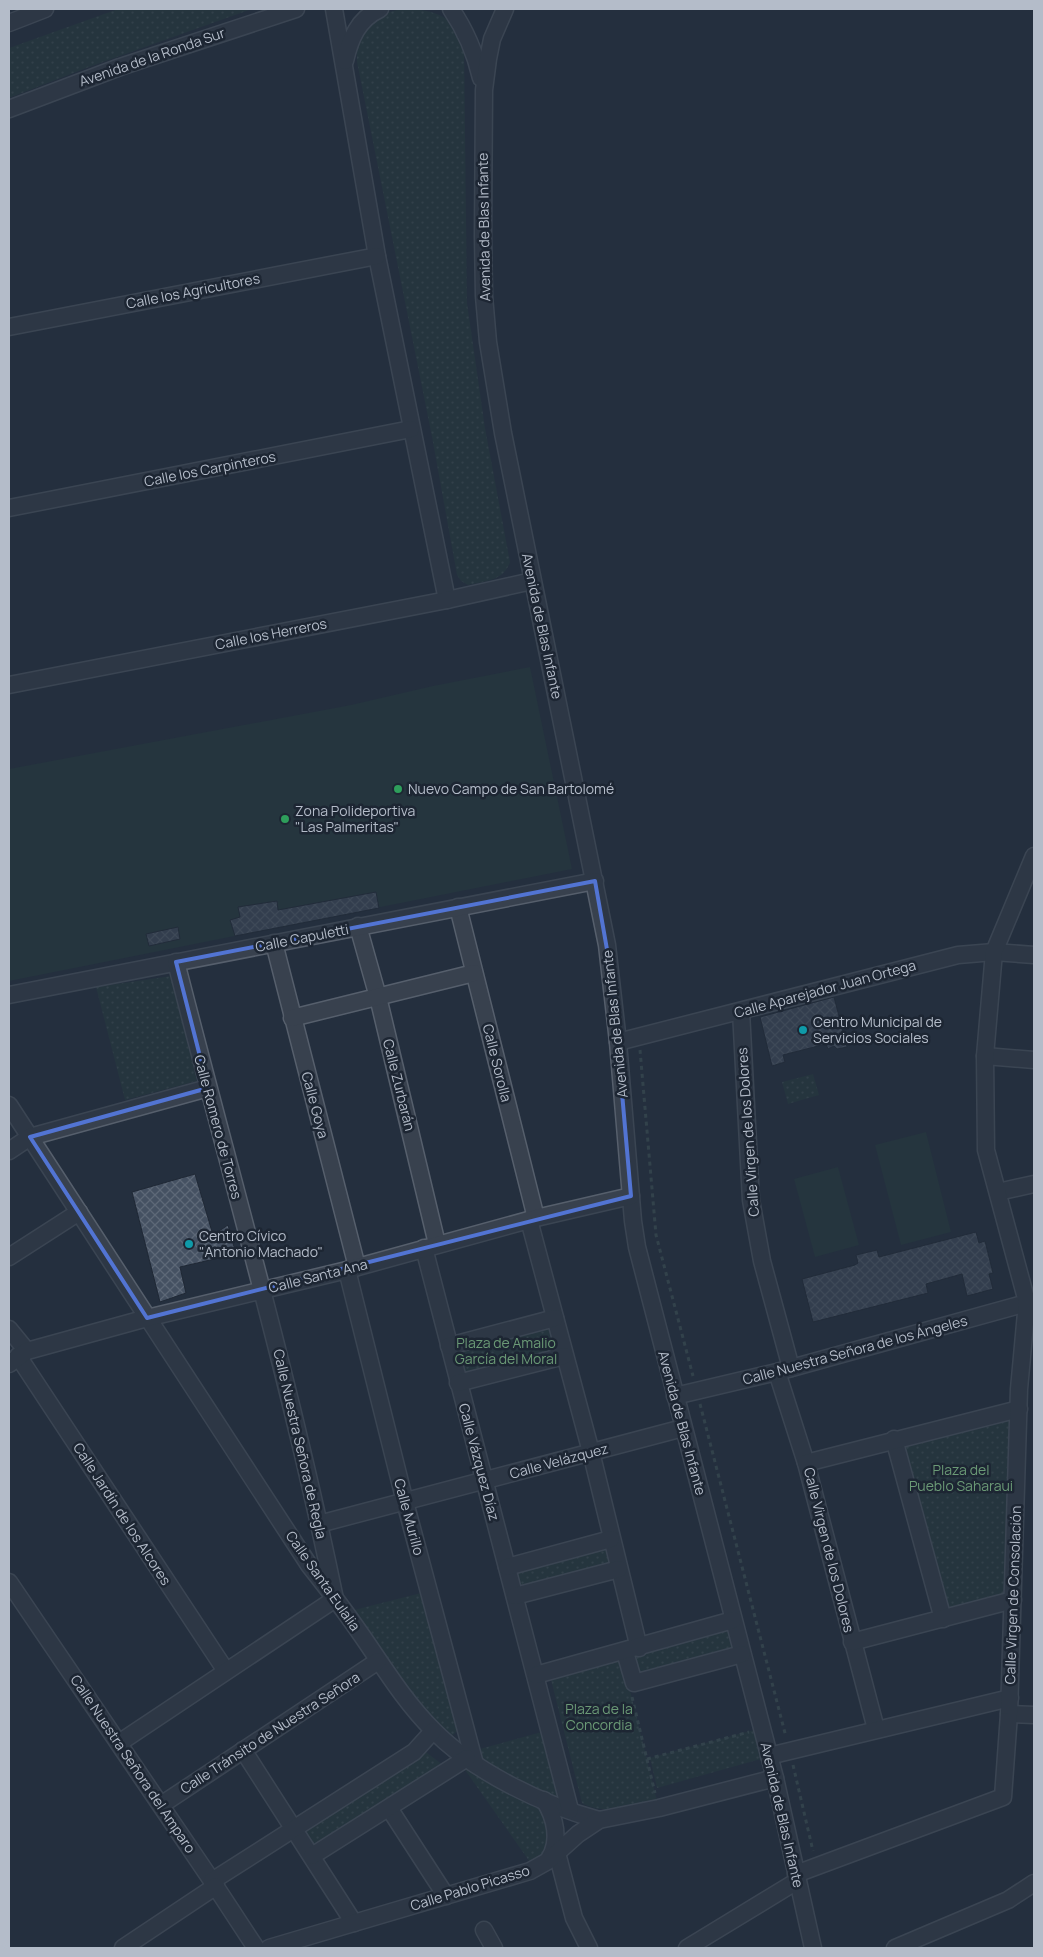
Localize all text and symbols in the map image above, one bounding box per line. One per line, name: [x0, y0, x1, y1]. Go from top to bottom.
street label: Avenida de la Ronda Sur: [76, 23, 227, 90]
street label: Avenida de Blas Infante: [473, 153, 494, 301]
street label: Calle los Agricultores: [124, 268, 261, 313]
street label: Calle los Carpinteros: [142, 446, 277, 491]
street label: Avenida de Blas Infante: [518, 551, 567, 701]
street label: Calle los Herreros: [213, 613, 328, 654]
place label: Nuevo Campo de San Bartolomé: [408, 779, 614, 798]
marker: Nuevo Campo de San Bartolomé: [392, 783, 404, 795]
place label: Zona Polideportiva "Las Palmeritas": [295, 801, 415, 836]
marker: Zona Polideportiva "Las Palmeritas": [279, 813, 291, 825]
street label: Calle Capuletti: [254, 919, 350, 956]
street label: Avenida de Blas Infante: [597, 949, 632, 1099]
street label: Calle Aparejador Juan Ortega: [732, 955, 918, 1022]
place label: Centro Municipal de Servicios Sociales: [813, 1012, 942, 1047]
street label: Calle Sorolla: [479, 1022, 516, 1104]
marker: Centro Municipal de Servicios Sociales: [797, 1024, 809, 1036]
street label: Calle Zurbarán: [379, 1037, 420, 1133]
street label: Calle Virgen de los Dolores: [732, 1047, 763, 1217]
street label: Calle Romero de Torres: [190, 1053, 247, 1201]
street label: Calle Goya: [297, 1070, 333, 1140]
place label: Centro Cívico "Antonio Machado": [199, 1226, 323, 1261]
marker: Centro Cívico "Antonio Machado": [183, 1238, 195, 1250]
street label: Calle Santa Ana: [266, 1254, 369, 1297]
street label: Calle Nuestra Señora de los Ángeles: [740, 1310, 969, 1389]
park label: Plaza de Amalio García del Moral: [455, 1333, 557, 1368]
street label: Calle Nuestra Señora de Regla: [269, 1347, 332, 1541]
street label: Avenida de Blas Infante: [654, 1349, 711, 1497]
street label: Calle Vázquez Díaz: [455, 1401, 504, 1523]
street label: Calle Velázquez: [507, 1438, 610, 1483]
street label: Calle Jardín de los Alcores: [69, 1439, 176, 1589]
park label: Plaza del Pueblo Saharaui: [909, 1460, 1013, 1495]
street label: Calle Virgen de los Dolores: [800, 1465, 859, 1634]
street label: Calle Murillo: [390, 1476, 429, 1557]
street label: Calle Virgen de Consolación: [1000, 1505, 1025, 1685]
street label: Calle Santa Eulalia: [282, 1527, 365, 1634]
street label: Calle Tránsito de Nuestra Señora: [176, 1667, 363, 1798]
street label: Calle Nuestra Señora del Amparo: [67, 1671, 200, 1856]
park label: Plaza de la Concordia: [565, 1699, 633, 1734]
street label: Avenida de Blas Infante: [757, 1740, 808, 1889]
street label: Calle Pablo Picasso: [408, 1860, 532, 1915]

